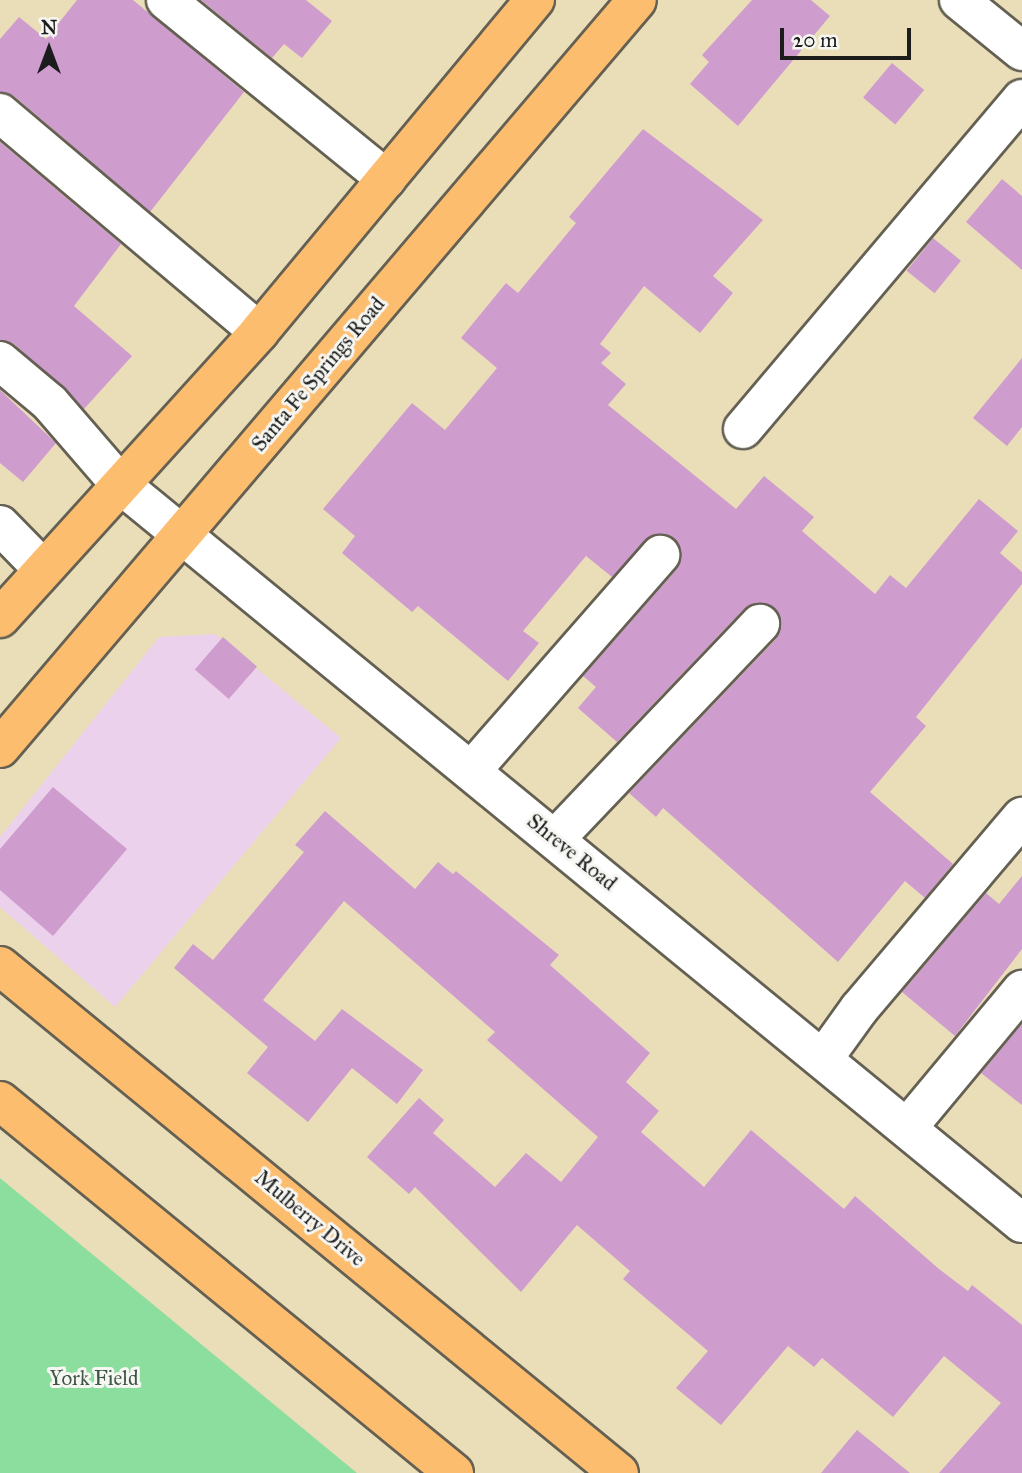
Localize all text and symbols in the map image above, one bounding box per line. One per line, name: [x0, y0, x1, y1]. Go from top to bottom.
north arrow: [14, 14, 84, 84]
scale bar: [784, 14, 915, 58]
text: N: [41, 16, 57, 39]
text: 20 m: [793, 27, 838, 53]
street label: Santa Fe Springs Road: [246, 292, 390, 456]
street label: Shreve Road: [522, 808, 622, 896]
street label: Mulberry Drive: [250, 1165, 370, 1271]
park label: York Field: [50, 1365, 138, 1391]

